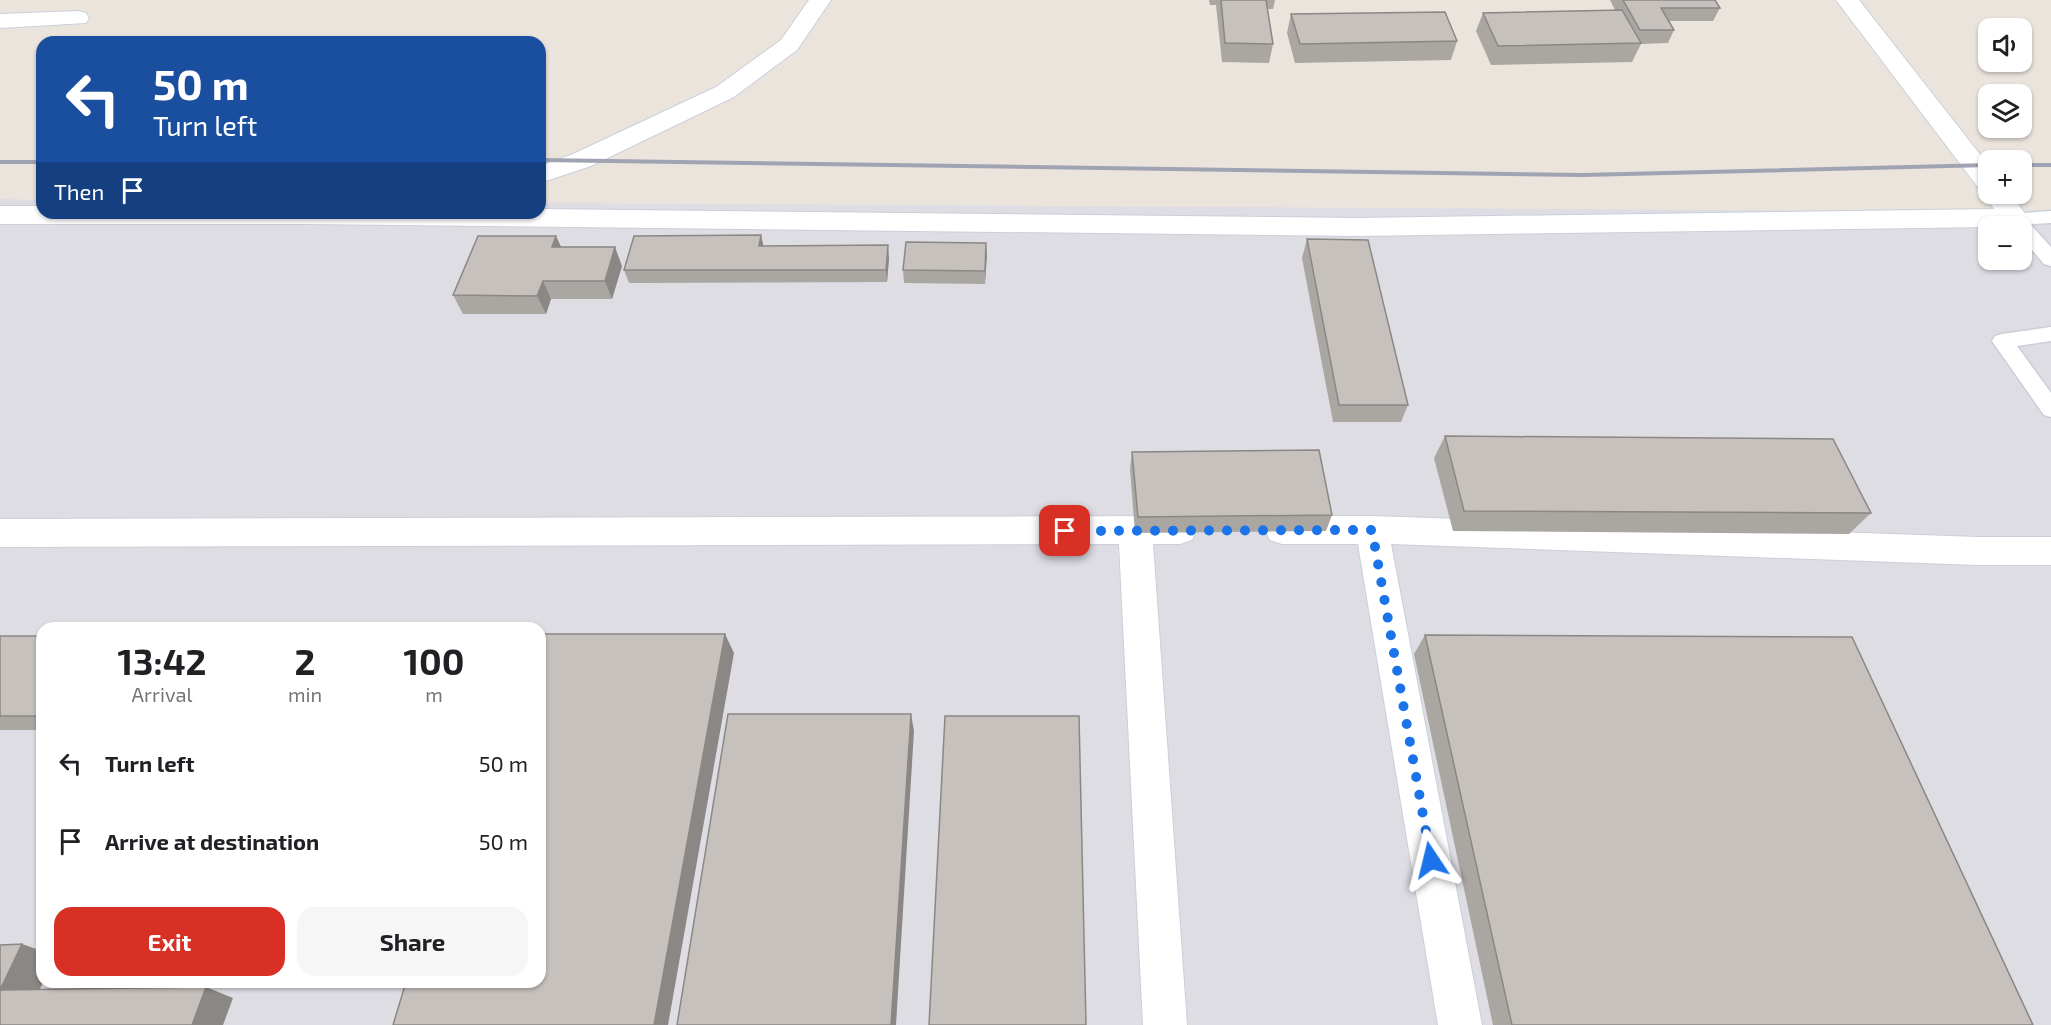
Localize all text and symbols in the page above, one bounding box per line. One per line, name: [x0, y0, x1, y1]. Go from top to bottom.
map controls: [1978, 18, 2032, 270]
button: sound: [1978, 18, 2032, 72]
text: 50 m: [153, 58, 249, 108]
icon: left: [54, 60, 132, 138]
button: layers: [1978, 84, 2032, 138]
text: Turn left: [153, 109, 257, 141]
button: +: [1978, 150, 2032, 204]
icon: arrive: [116, 174, 149, 207]
text: Then: [54, 178, 104, 204]
button: −: [1978, 216, 2032, 270]
pin: [1039, 505, 1090, 556]
icon: arrive: [1048, 514, 1081, 547]
text: 13:42: [117, 639, 207, 682]
text: 2: [295, 639, 316, 682]
text: 100: [404, 639, 465, 682]
text: Arrival: [132, 682, 192, 706]
text: min: [288, 682, 322, 706]
text: m: [425, 682, 443, 706]
icon: left: [54, 747, 87, 780]
text: Turn left: [105, 750, 194, 776]
text: 50 m: [479, 750, 528, 776]
icon: arrive: [54, 825, 87, 858]
text: Arrive at destination: [105, 828, 319, 854]
text: 50 m: [479, 828, 528, 854]
position arrow: [1399, 828, 1463, 892]
button: Exit: [54, 907, 285, 976]
button: Share: [297, 907, 528, 976]

